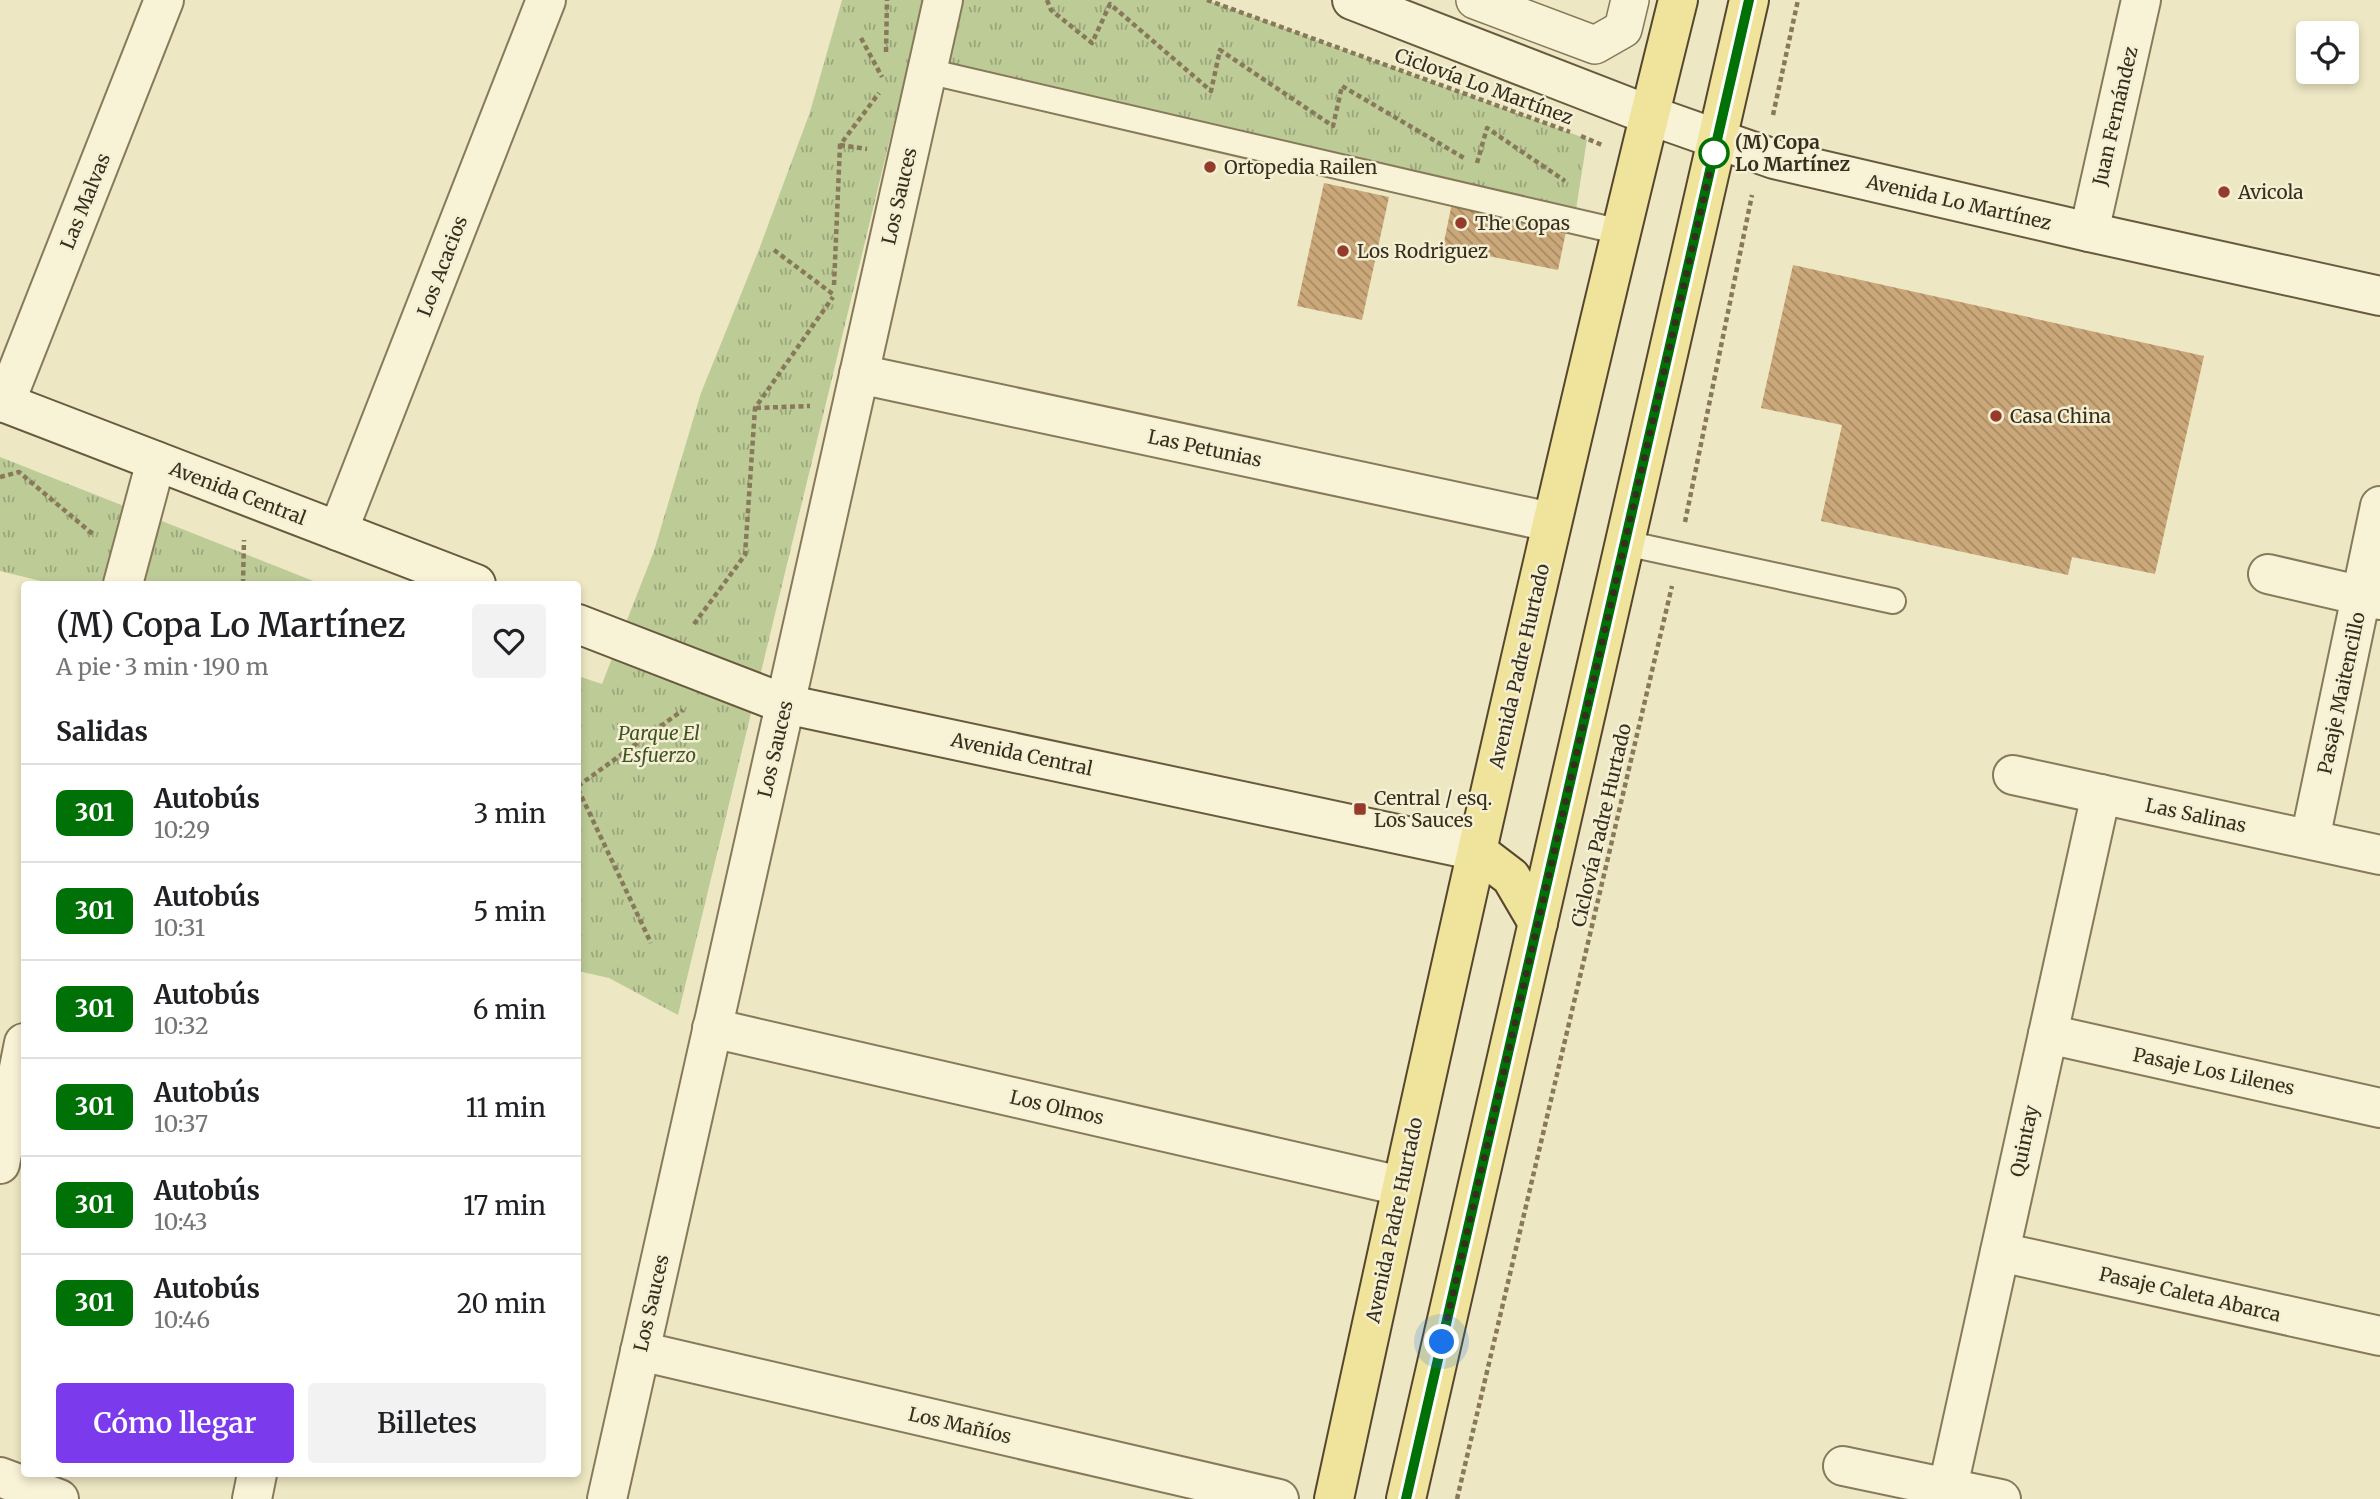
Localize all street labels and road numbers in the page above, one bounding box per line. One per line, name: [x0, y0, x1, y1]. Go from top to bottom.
street label: Ciclovía Lo Martínez: [1392, 43, 1576, 129]
street label: Juan Fernández: [2087, 44, 2143, 189]
street label: Los Sauces: [876, 145, 922, 247]
street label: Las Malvas: [55, 149, 115, 253]
street label: Avenida Lo Martínez: [1863, 169, 2054, 235]
street label: Los Acacios: [412, 212, 472, 320]
street label: Las Petunias: [1146, 424, 1264, 472]
street label: Avenida Central: [165, 456, 310, 530]
street label: Avenida Padre Hurtado: [1484, 561, 1554, 772]
street label: Pasaje Maitencillo: [2312, 610, 2370, 776]
street label: Los Sauces: [752, 698, 798, 800]
street label: Ciclovía Padre Hurtado: [1566, 721, 1636, 929]
street label: Avenida Central: [948, 727, 1095, 781]
street label: Las Salinas: [2143, 793, 2249, 837]
street label: Pasaje Los Lilenes: [2131, 1042, 2297, 1100]
street label: Los Olmos: [1008, 1085, 1106, 1129]
street label: Quintay: [2005, 1103, 2043, 1179]
street label: Avenida Padre Hurtado: [1360, 1115, 1428, 1326]
street label: Los Sauces: [628, 1252, 674, 1354]
street label: Pasaje Caleta Abarca: [2097, 1261, 2283, 1327]
street label: Los Mañíos: [906, 1402, 1014, 1448]

